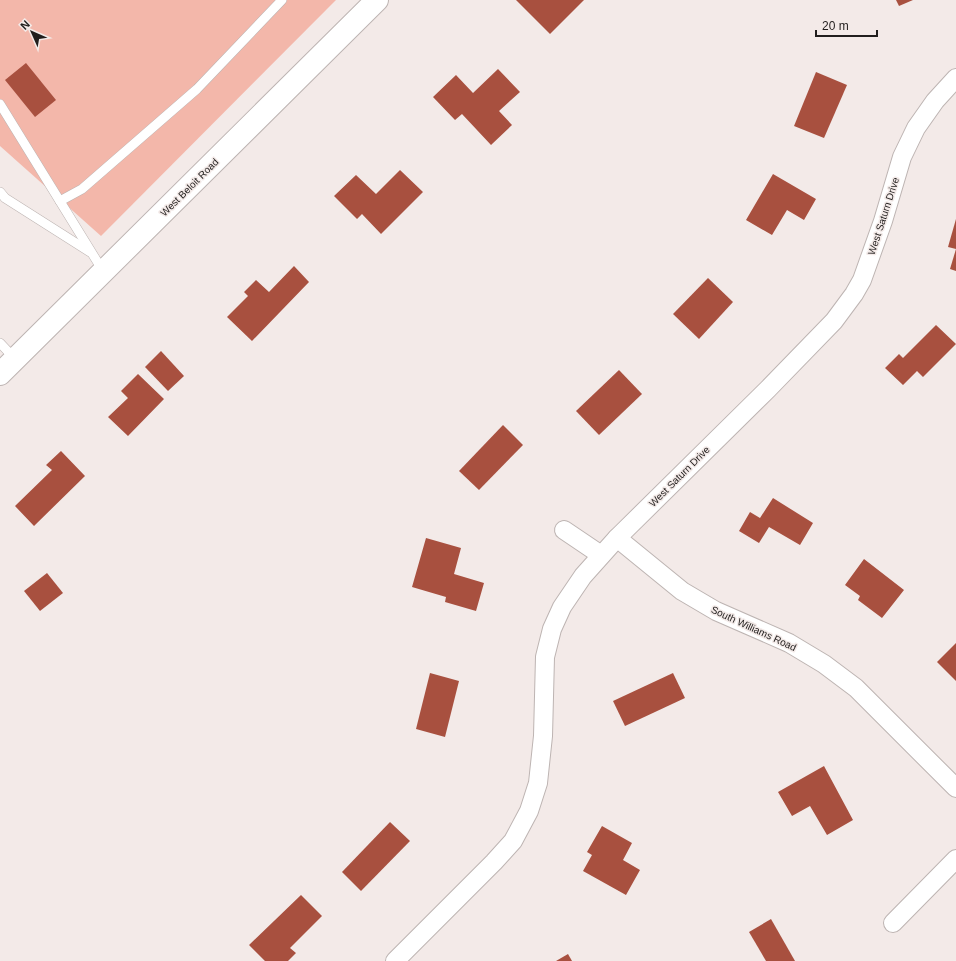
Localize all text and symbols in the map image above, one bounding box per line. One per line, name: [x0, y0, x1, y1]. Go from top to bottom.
north arrow: [12, 12, 52, 52]
scale bar: [816, 12, 877, 38]
text: N: [18, 18, 32, 32]
text: 20 m: [822, 19, 849, 33]
street label: West Beloit Road: [158, 156, 220, 218]
street label: West Saturn Drive: [866, 176, 901, 256]
street label: West Saturn Drive: [647, 444, 712, 509]
street label: South Williams Road: [709, 604, 798, 653]

